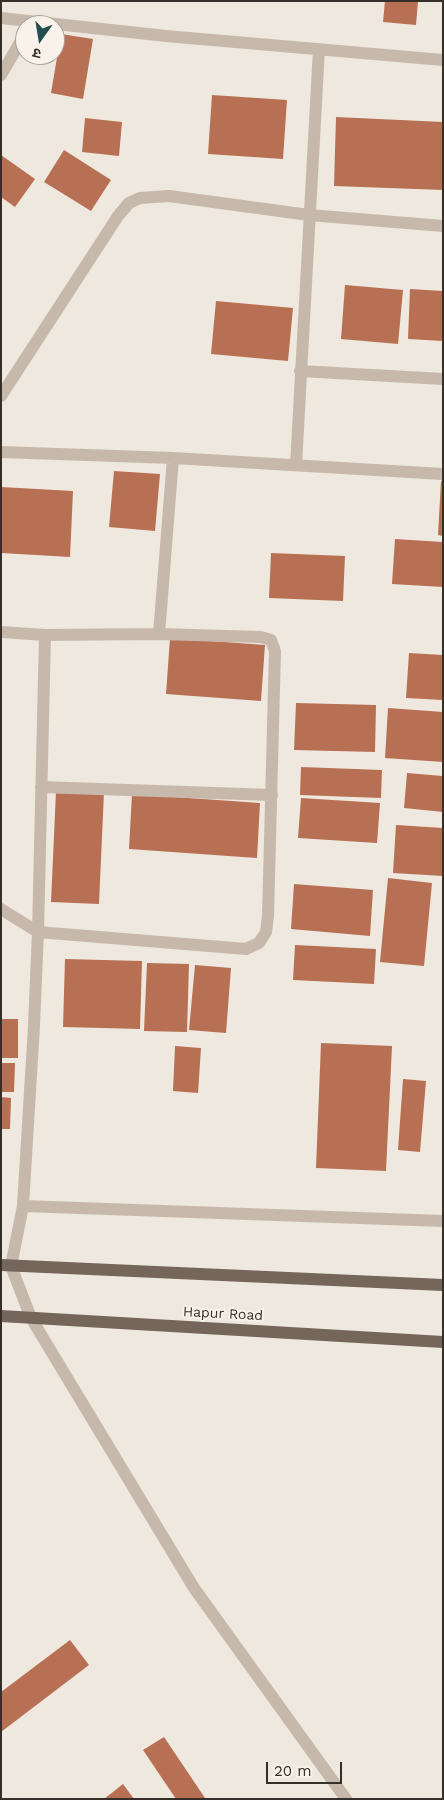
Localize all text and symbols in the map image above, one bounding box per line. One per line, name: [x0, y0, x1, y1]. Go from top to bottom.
north arrow: [15, 15, 65, 65]
text: उ: [31, 45, 43, 62]
street label: Hapur Road: [183, 1304, 263, 1324]
scale bar: [269, 1752, 345, 1784]
text: 20 m: [274, 1762, 312, 1780]

